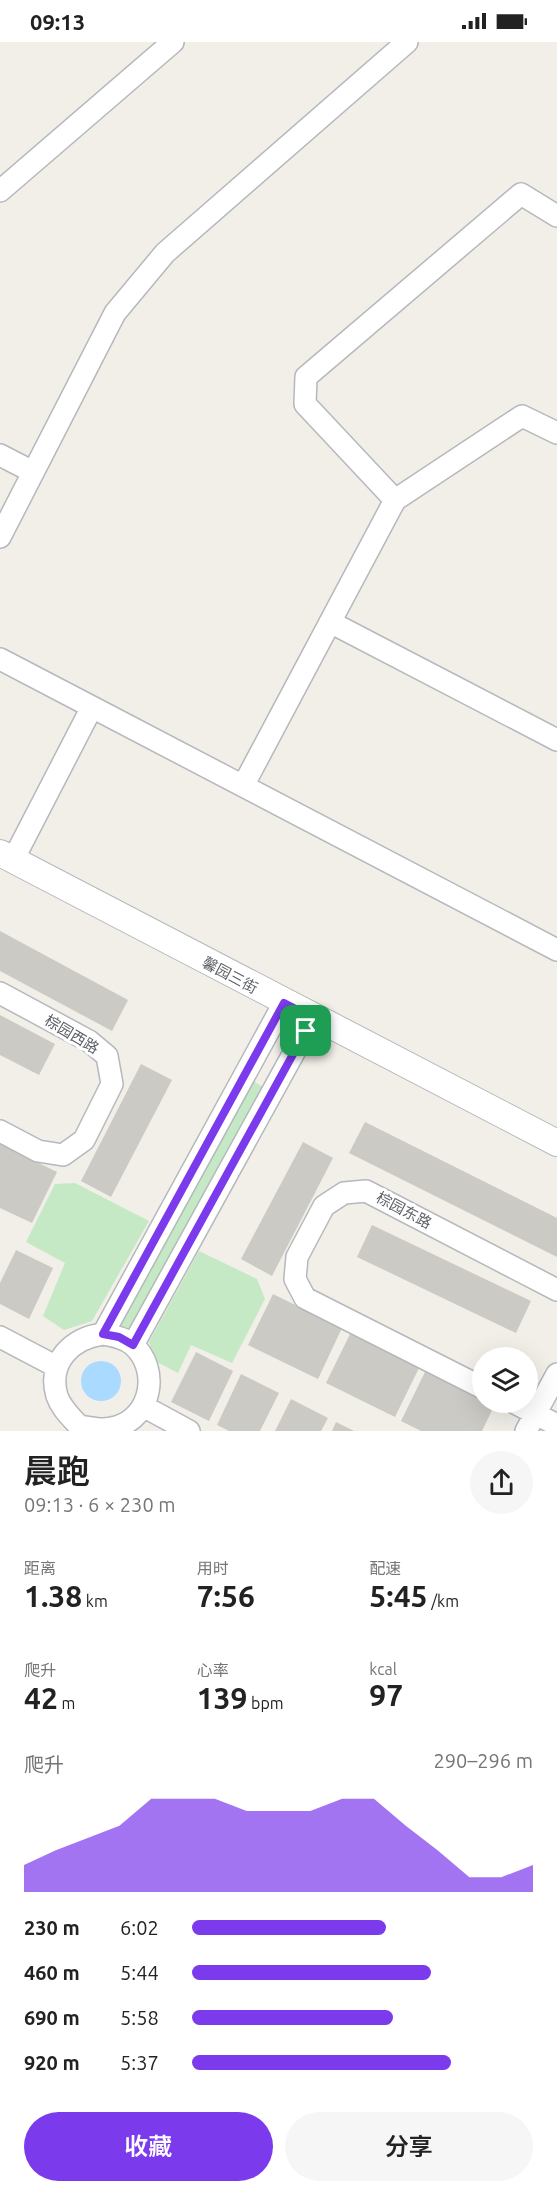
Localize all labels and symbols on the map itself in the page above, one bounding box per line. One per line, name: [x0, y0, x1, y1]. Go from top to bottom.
street label: 馨园三街: [200, 953, 260, 997]
pin: [280, 1005, 331, 1056]
street label: 棕园西路: [42, 1011, 102, 1057]
street label: 棕园东路: [374, 1188, 434, 1232]

